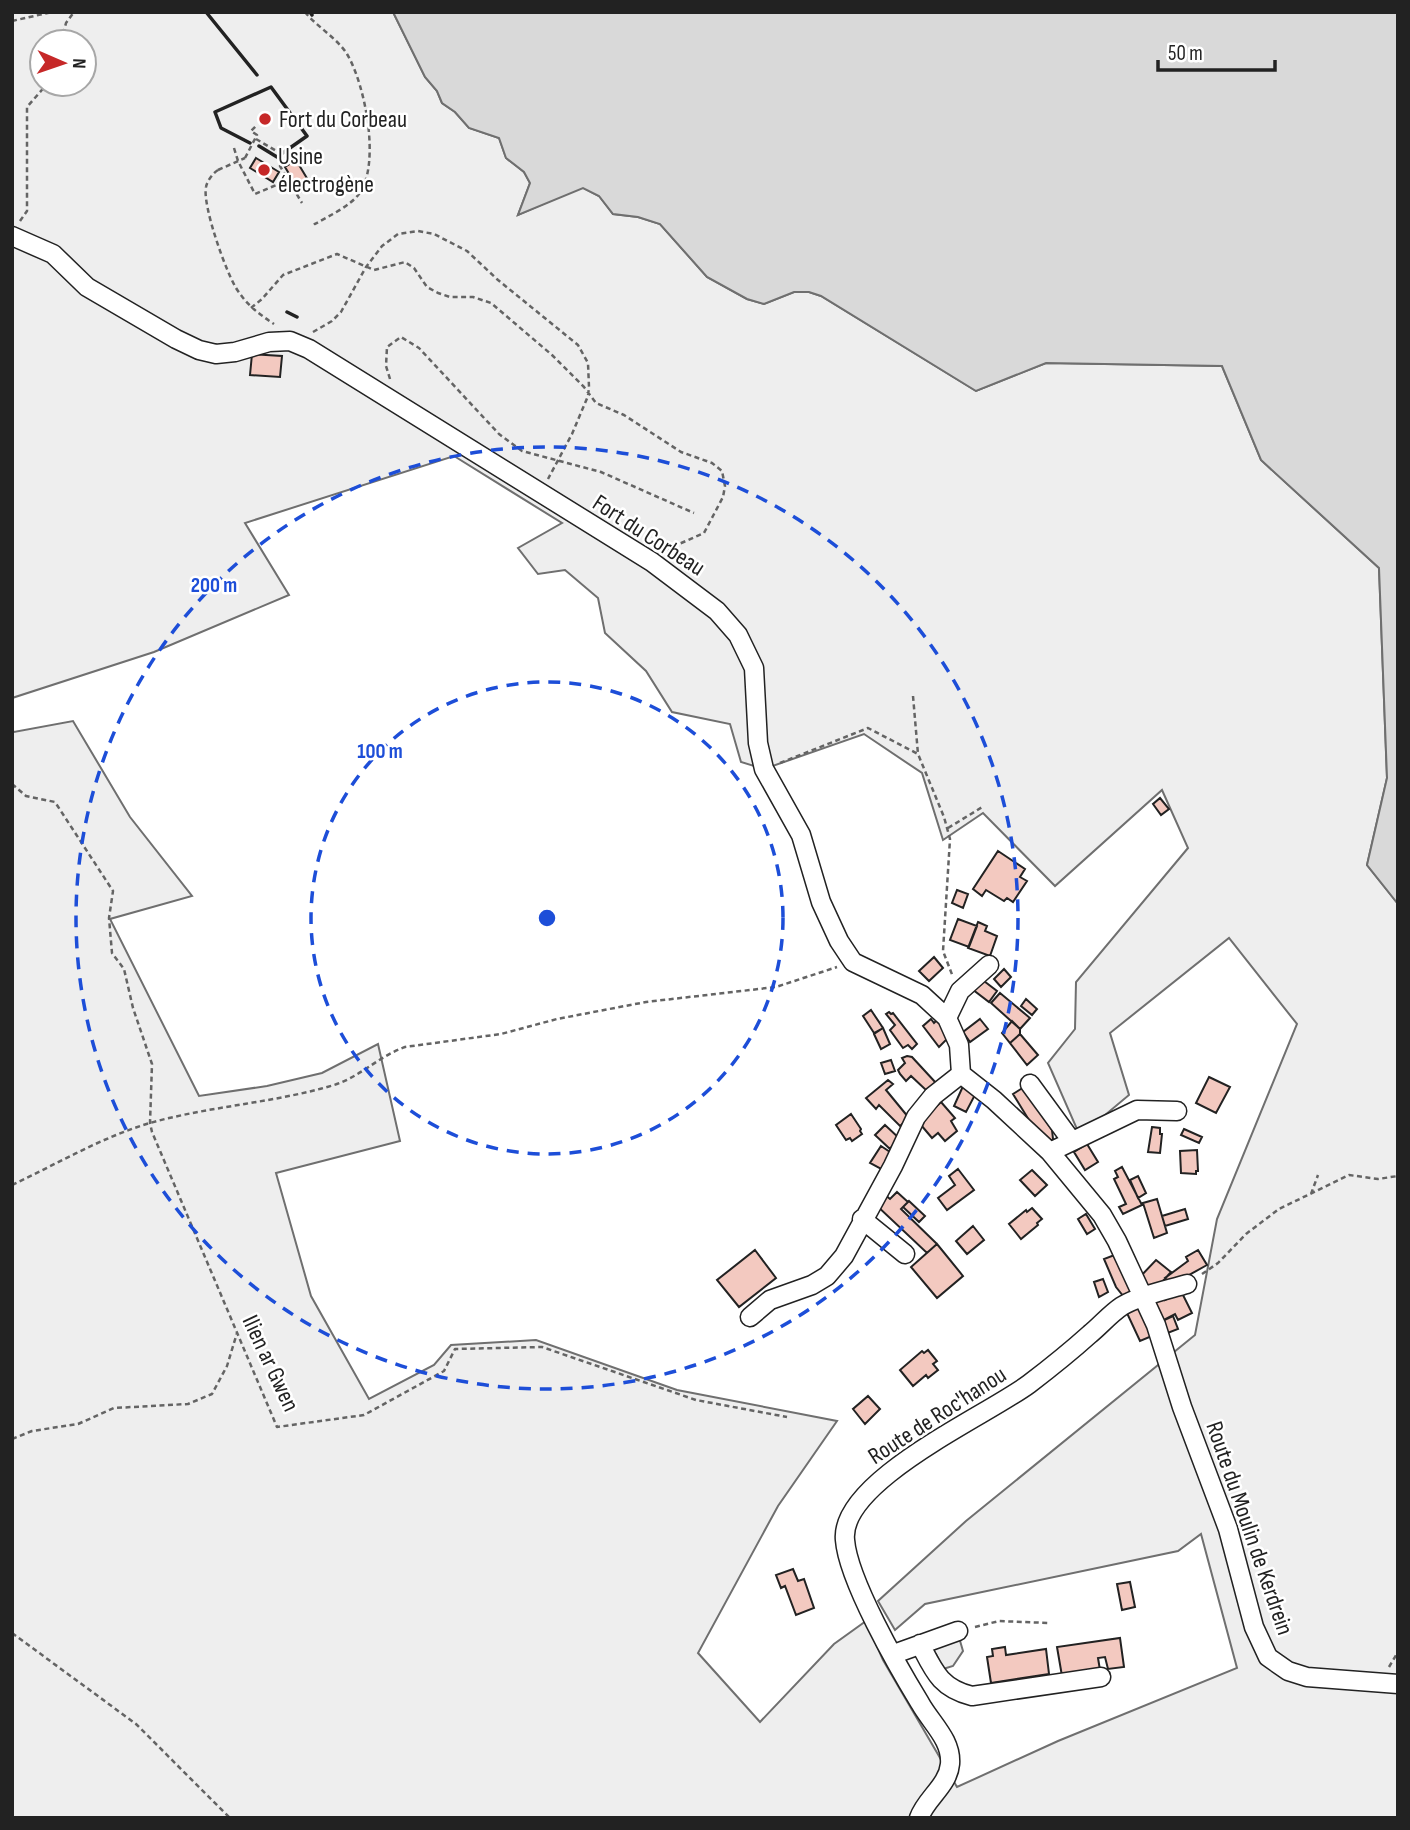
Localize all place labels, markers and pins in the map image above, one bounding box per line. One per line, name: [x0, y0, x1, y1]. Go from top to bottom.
place label: Fort du Corbeau: [279, 105, 407, 134]
marker: Fort du Corbeau: [257, 111, 273, 127]
place label: Usine électrogène: [278, 142, 374, 199]
marker: Usine électrogène: [256, 162, 272, 178]
centre of rings: [535, 906, 559, 930]

